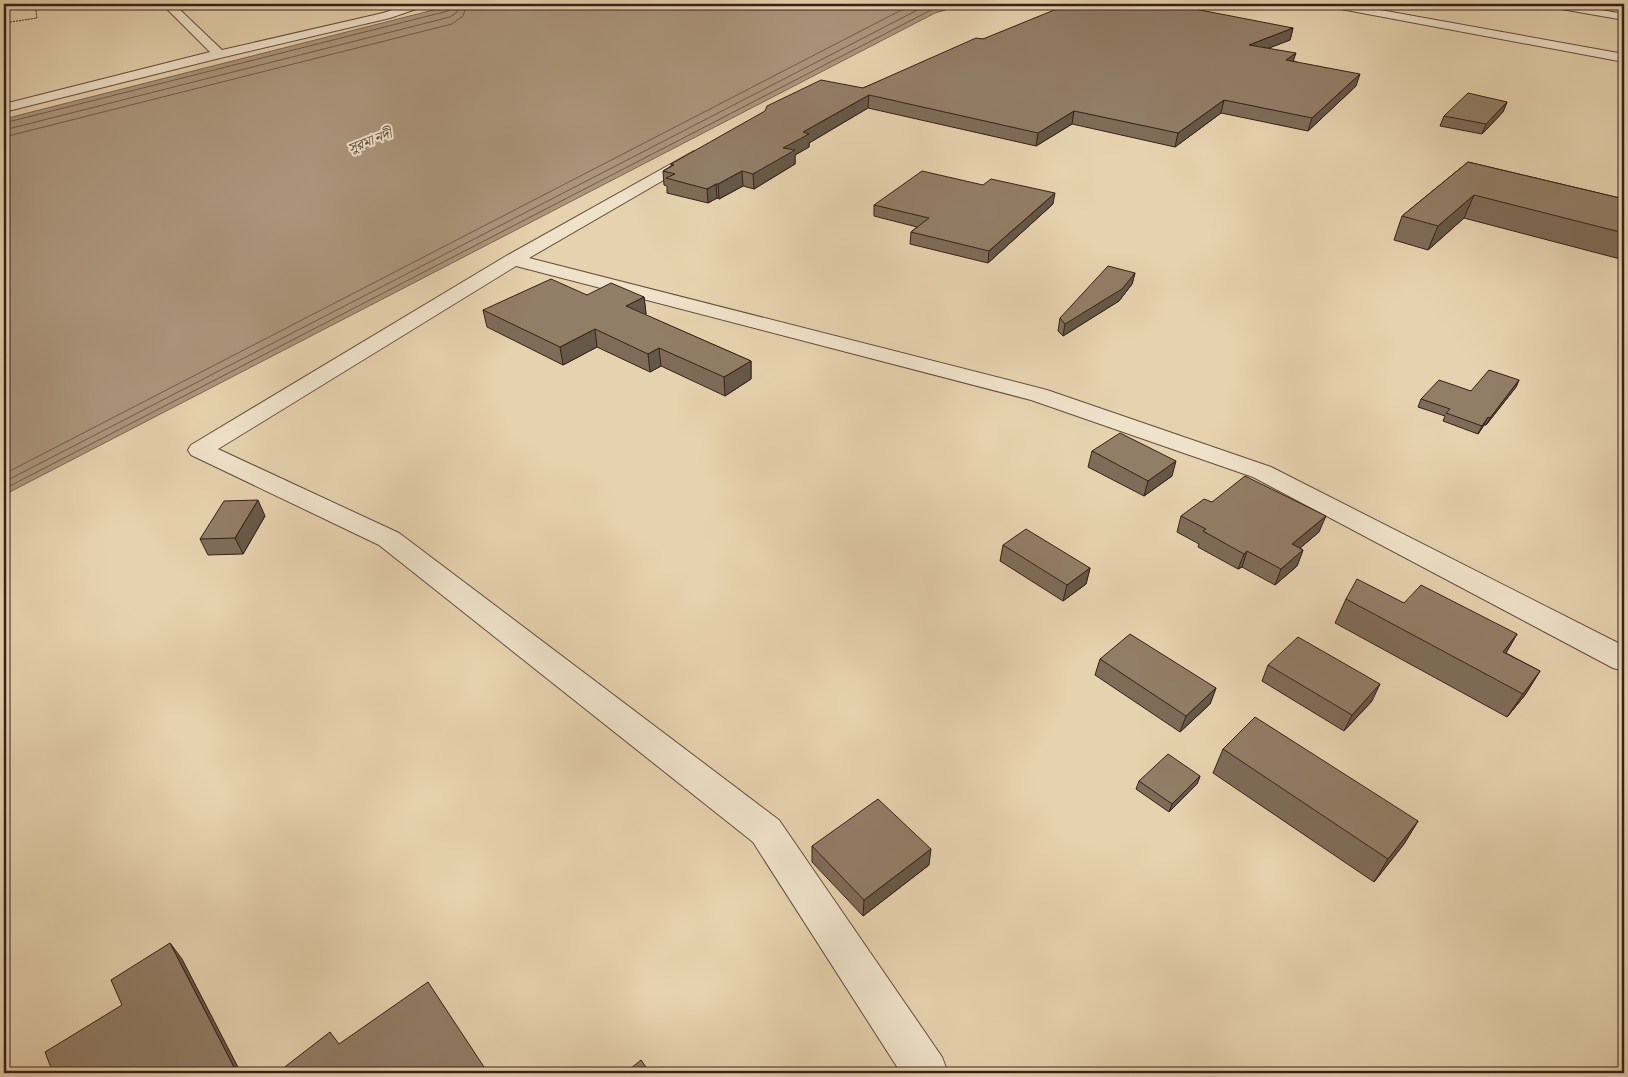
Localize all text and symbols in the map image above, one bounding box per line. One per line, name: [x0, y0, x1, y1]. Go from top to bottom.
water label: সুরমা নদী: [345, 124, 397, 159]

